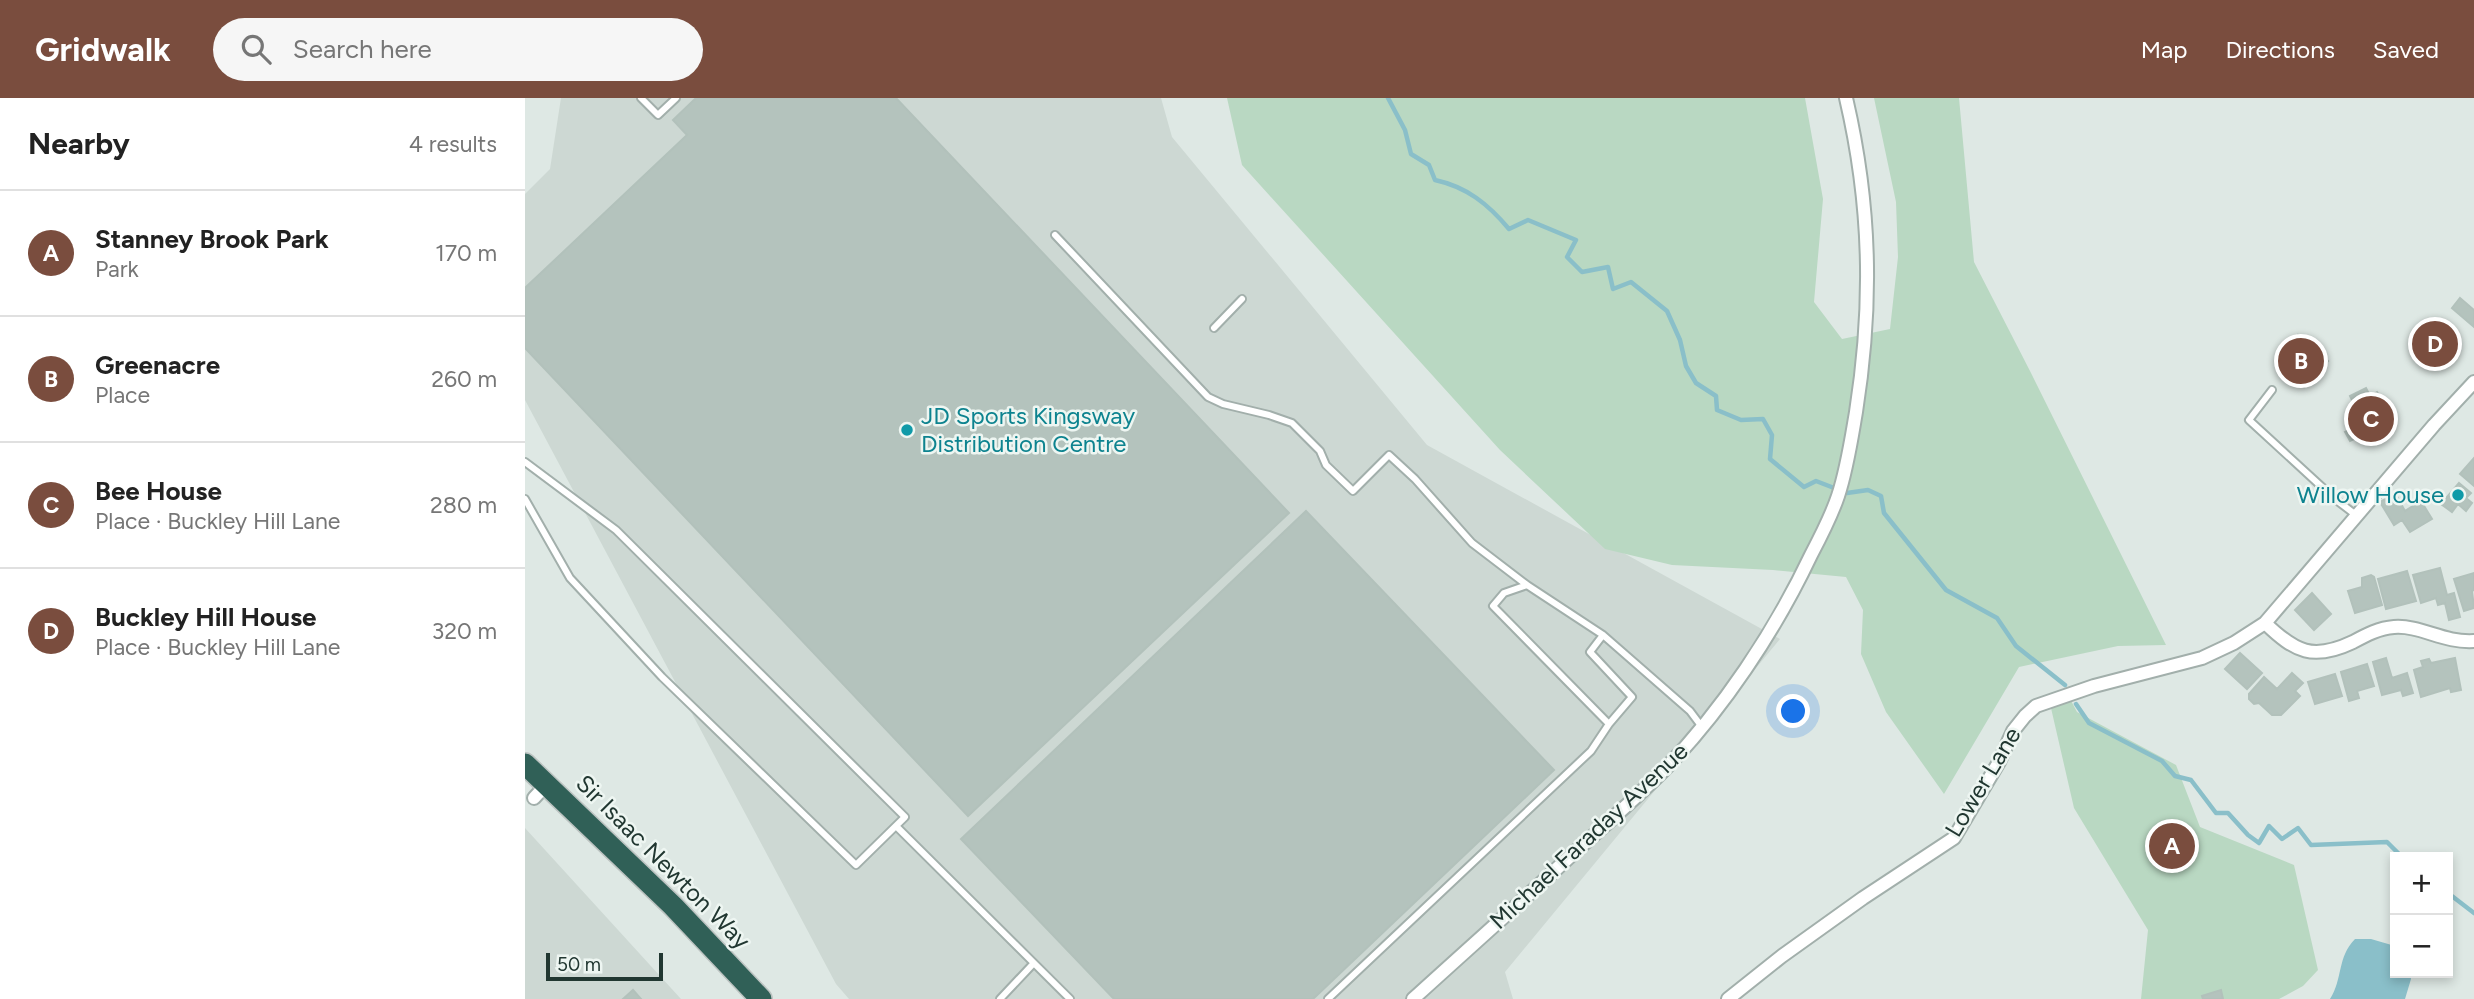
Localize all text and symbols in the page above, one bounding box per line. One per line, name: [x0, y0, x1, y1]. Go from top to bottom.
search box: [213, 18, 703, 81]
text: Gridwalk: [35, 30, 171, 69]
icon: search: [237, 30, 275, 68]
text: Search here: [293, 33, 432, 65]
text: Map: [2141, 35, 2187, 64]
text: Directions: [2225, 35, 2335, 64]
text: Saved: [2373, 35, 2439, 64]
text: Nearby: [28, 125, 130, 162]
text: 4 results: [409, 130, 497, 158]
text: Stanney Brook Park: [95, 223, 329, 255]
text: A: [43, 239, 59, 267]
text: 170 m: [435, 239, 497, 267]
text: Park: [95, 255, 139, 283]
pin: D: [2412, 318, 2458, 370]
pin: B: [2278, 335, 2324, 387]
text: Greenacre: [95, 349, 220, 381]
text: B: [44, 365, 58, 393]
text: 260 m: [431, 365, 497, 393]
text: Place: [95, 381, 150, 409]
pin: C: [2348, 393, 2394, 445]
place label: JD Sports Kingsway Distribution Centre: [921, 401, 1135, 458]
marker: JD Sports Kingsway Distribution Centre: [899, 422, 915, 438]
text: Bee House: [95, 475, 222, 507]
place label: Willow House: [2297, 480, 2444, 509]
marker: Willow House: [2450, 487, 2466, 503]
text: C: [43, 491, 59, 519]
text: 280 m: [430, 491, 497, 519]
text: Place · Buckley Hill Lane: [95, 507, 340, 535]
text: Buckley Hill House: [95, 601, 316, 633]
text: D: [43, 617, 59, 645]
text: 320 m: [432, 617, 497, 645]
text: Place · Buckley Hill Lane: [95, 633, 340, 661]
your location: [1776, 694, 1810, 728]
street label: Lower Lane: [1938, 722, 2027, 842]
street label: Michael Faraday Avenue: [1484, 736, 1694, 935]
street label: Sir Isaac Newton Way: [570, 768, 757, 955]
pin: A: [2149, 820, 2195, 872]
map controls: [2390, 852, 2453, 978]
button: +: [2390, 852, 2453, 915]
button: −: [2390, 915, 2453, 978]
scale bar: [546, 950, 663, 982]
text: 50 m: [557, 953, 601, 976]

